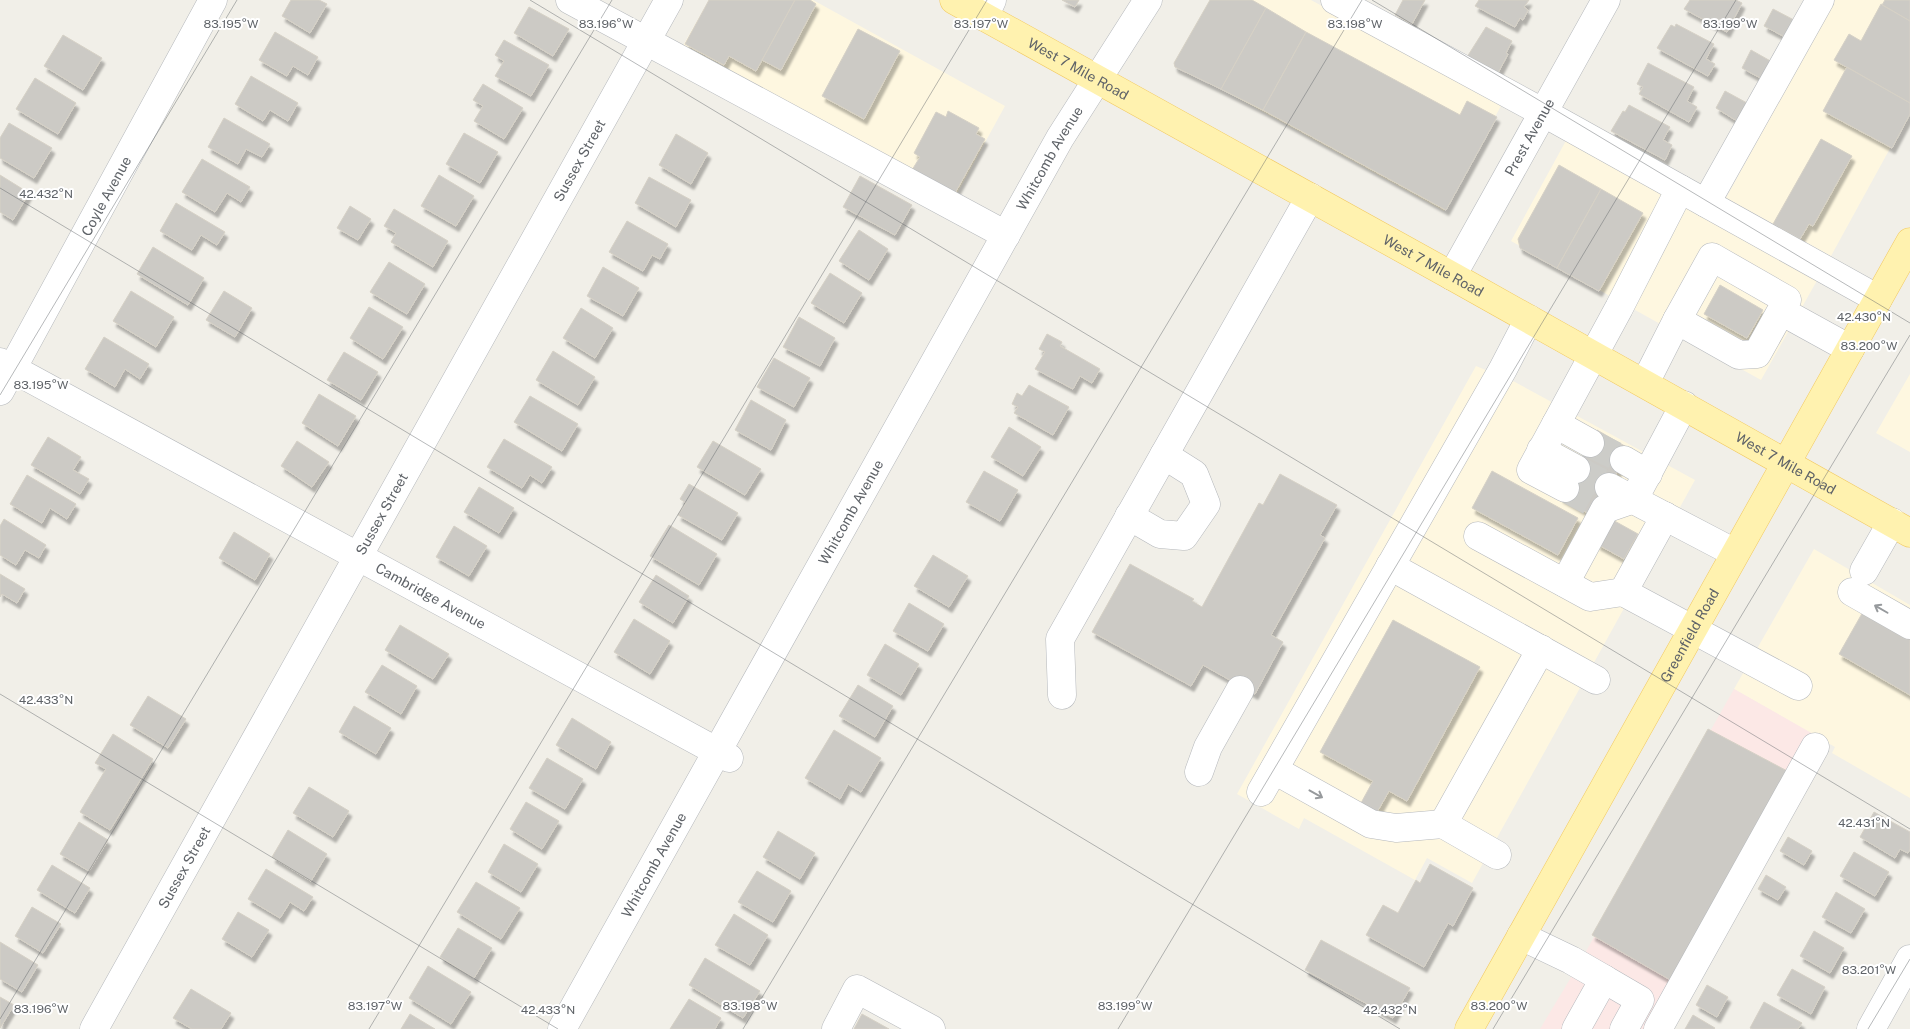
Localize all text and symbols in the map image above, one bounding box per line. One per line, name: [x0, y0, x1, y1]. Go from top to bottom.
text: 83.195°W: [203, 17, 259, 31]
text: 83.196°W: [579, 17, 634, 31]
text: 83.197°W: [954, 17, 1009, 31]
text: 83.198°W: [1327, 17, 1383, 31]
text: 83.199°W: [1703, 17, 1758, 31]
street label: West 7 Mile Road: [1025, 35, 1131, 103]
street label: Prest Avenue: [1502, 96, 1557, 179]
street label: Whitcomb Avenue: [1013, 103, 1086, 213]
street label: Sussex Street: [550, 117, 609, 204]
street label: Coyle Avenue: [78, 153, 134, 239]
text: 42.432°N: [19, 187, 73, 201]
street label: West 7 Mile Road: [1380, 231, 1486, 300]
text: 42.430°N: [1837, 310, 1891, 324]
text: 83.200°W: [1841, 339, 1898, 353]
text: 83.195°W: [13, 378, 69, 392]
street label: West 7 Mile Road: [1733, 429, 1839, 498]
street label: Whitcomb Avenue: [815, 457, 887, 567]
street label: Sussex Street: [353, 470, 411, 558]
street label: Cambridge Avenue: [373, 560, 488, 632]
street label: Greenfield Road: [1657, 586, 1722, 685]
one-way arrow: [1874, 603, 1889, 613]
text: 42.433°N: [19, 693, 73, 707]
one-way arrow: [1309, 789, 1323, 799]
street label: Whitcomb Avenue: [618, 810, 689, 920]
text: 42.431°N: [1838, 816, 1890, 830]
street label: Sussex Street: [155, 824, 214, 911]
text: 83.201°W: [1842, 963, 1897, 977]
text: 83.197°W: [348, 999, 403, 1013]
text: 83.198°W: [722, 999, 778, 1013]
text: 83.199°W: [1098, 999, 1153, 1013]
text: 83.200°W: [1471, 999, 1528, 1013]
text: 83.196°W: [14, 1002, 69, 1016]
text: 42.433°N: [521, 1003, 575, 1017]
text: 42.432°N: [1363, 1003, 1417, 1017]

